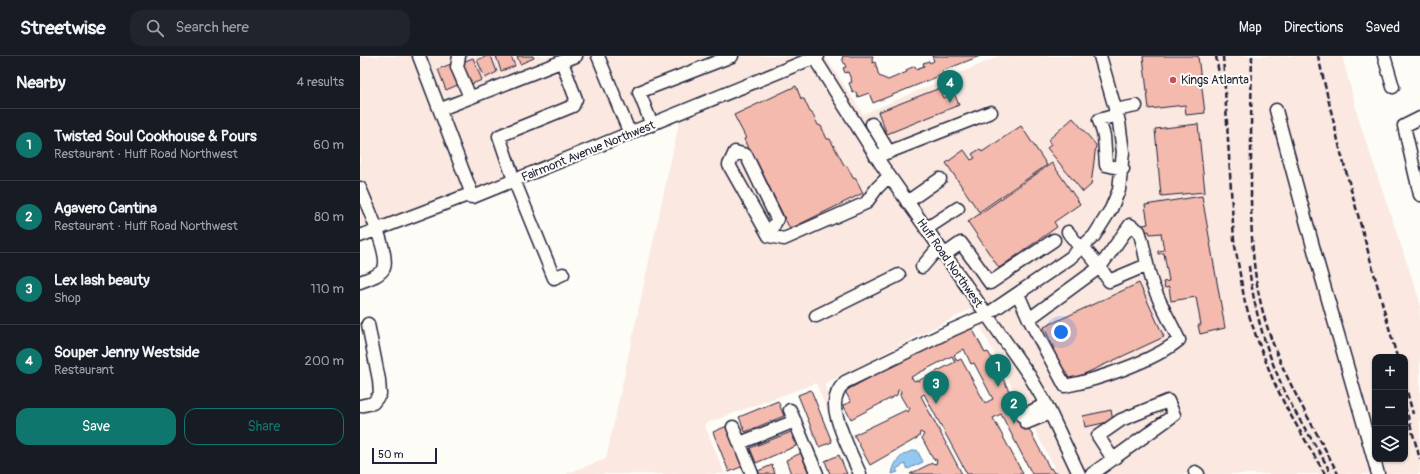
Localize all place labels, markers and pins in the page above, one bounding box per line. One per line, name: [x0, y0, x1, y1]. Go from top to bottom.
pin: 4: [937, 70, 963, 103]
place label: Kings Atlanta: [1181, 73, 1249, 88]
marker: Kings Atlanta: [1168, 75, 1178, 85]
pin: 1: [985, 354, 1011, 387]
pin: 3: [923, 371, 949, 404]
pin: 2: [1001, 391, 1027, 424]

